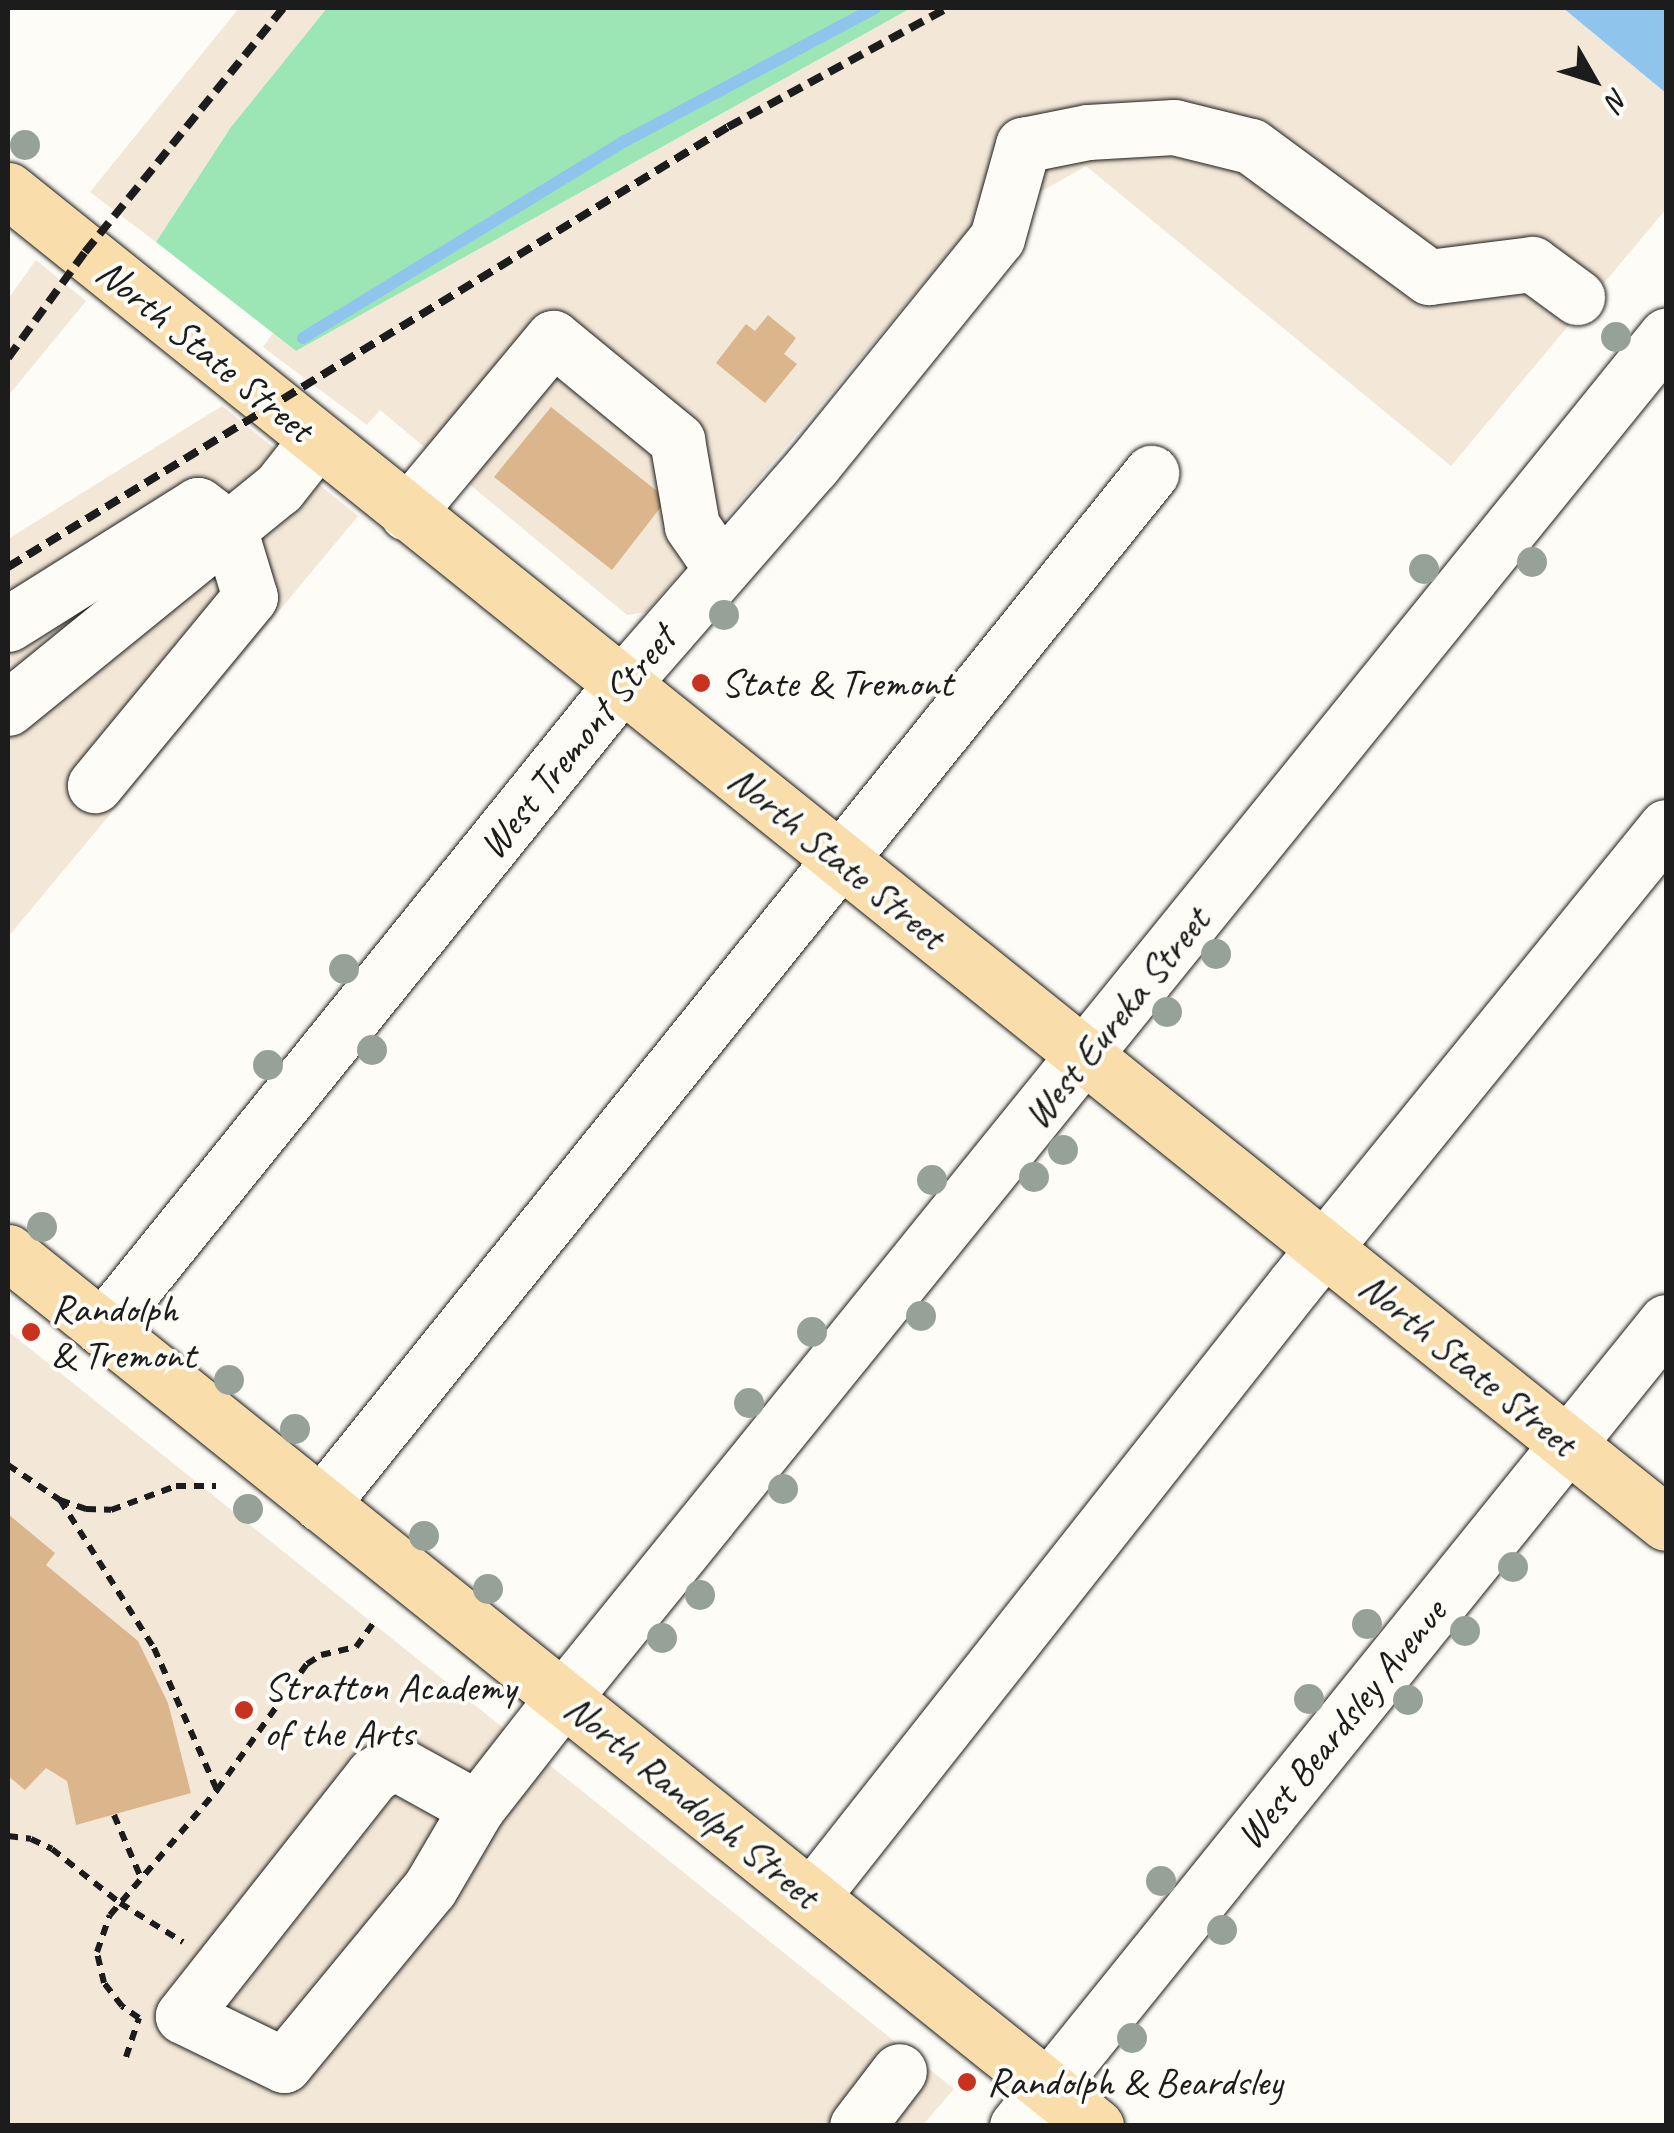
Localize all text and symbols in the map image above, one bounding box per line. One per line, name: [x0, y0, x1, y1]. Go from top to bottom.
north arrow: [1544, 30, 1644, 130]
text: N: [1599, 81, 1637, 117]
street label: North State Street: [86, 247, 324, 453]
street label: West Tremont Street: [468, 615, 686, 869]
place label: State & Tremont: [721, 659, 952, 707]
marker: State & Tremont: [690, 672, 712, 694]
street label: North State Street: [718, 754, 956, 960]
street label: West Eureka Street: [1012, 898, 1220, 1138]
street label: North State Street: [1349, 1261, 1587, 1467]
place label: Randolph & Tremont: [51, 1285, 196, 1379]
marker: Randolph & Tremont: [20, 1321, 42, 1343]
street label: West Beardsley Avenue: [1226, 1589, 1456, 1859]
place label: Stratton Academy of the Arts: [264, 1663, 514, 1757]
street label: North Randolph Street: [554, 1683, 830, 1919]
marker: Stratton Academy of the Arts: [233, 1699, 255, 1721]
place label: Randolph & Beardsley: [987, 2058, 1282, 2106]
marker: Randolph & Beardsley: [956, 2071, 978, 2093]

